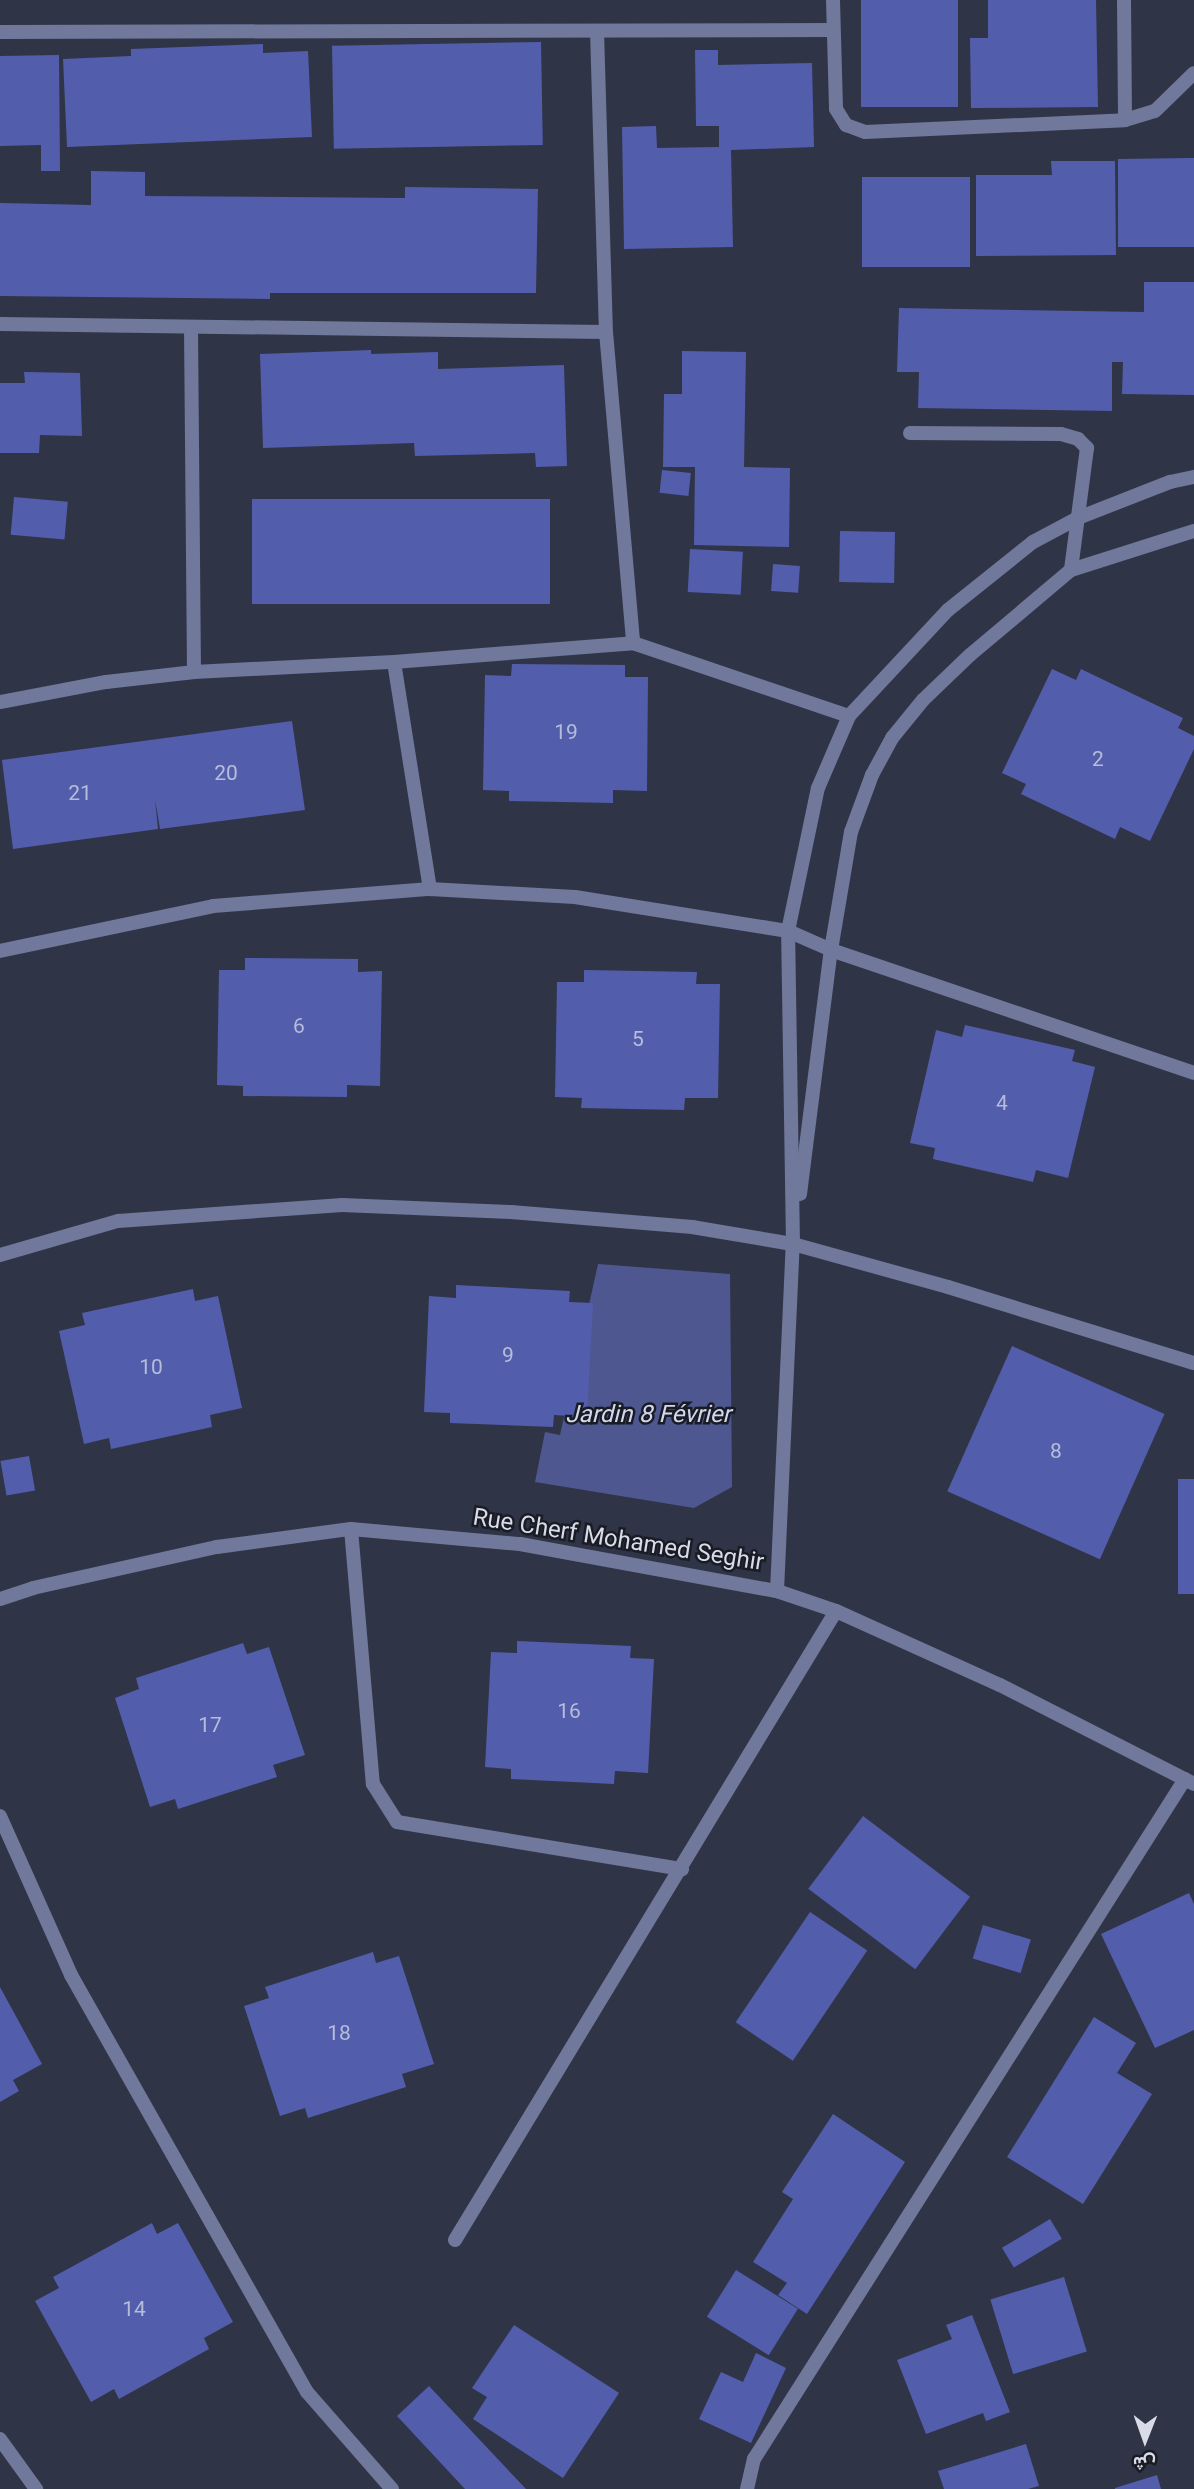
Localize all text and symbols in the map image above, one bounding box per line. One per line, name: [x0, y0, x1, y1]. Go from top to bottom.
house number: 19: [554, 721, 578, 747]
house number: 2: [1092, 748, 1104, 774]
house number: 20: [214, 762, 238, 788]
house number: 21: [68, 782, 92, 808]
house number: 6: [293, 1015, 305, 1041]
house number: 5: [632, 1028, 644, 1054]
house number: 4: [996, 1092, 1008, 1118]
house number: 9: [502, 1344, 514, 1370]
house number: 10: [139, 1356, 163, 1382]
park label: Jardin 8 Février: [565, 1403, 731, 1431]
house number: 8: [1050, 1440, 1062, 1466]
street label: Rue Cherf Mohamed Seghir: [470, 1505, 766, 1579]
house number: 16: [557, 1700, 581, 1726]
house number: 17: [198, 1714, 222, 1740]
house number: 18: [327, 2022, 351, 2048]
house number: 14: [122, 2298, 146, 2324]
north arrow: [1110, 2405, 1180, 2475]
text: ش: [1133, 2447, 1156, 2476]

